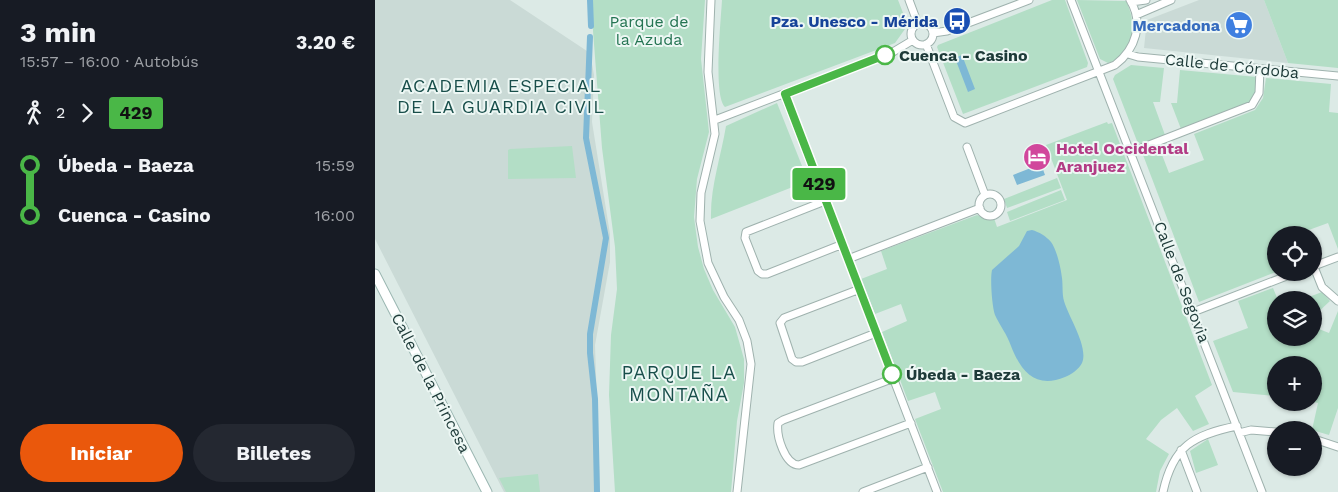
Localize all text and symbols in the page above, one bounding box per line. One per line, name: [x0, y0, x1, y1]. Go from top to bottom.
bus stop icon: Pza. Unesco - Mérida: [942, 6, 972, 36]
supermarket icon: Mercadona: [1224, 10, 1254, 40]
park label: Parque de la Azuda: [610, 12, 688, 49]
place label: Pza. Unesco - Mérida: [770, 12, 939, 31]
text: 3 min: [20, 16, 96, 49]
place label: Mercadona: [1132, 16, 1221, 35]
text: 3.20 €: [296, 31, 355, 54]
marker: Cuenca - Casino: [875, 45, 895, 65]
place label: Cuenca - Casino: [899, 46, 1028, 65]
street label: Calle de Córdoba: [1164, 50, 1300, 82]
text: 15:57 – 16:00 · Autobús: [20, 52, 199, 71]
district label: ACADEMIA ESPECIAL DE LA GUARDIA CIVIL: [397, 75, 605, 117]
icon: walk: [20, 99, 48, 127]
icon: forward: [73, 99, 101, 127]
text: 429: [119, 102, 153, 123]
text: 2: [56, 103, 65, 122]
place label: Hotel Occidental Aranjuez: [1056, 139, 1189, 176]
hotel icon: Hotel Occidental Aranjuez: [1022, 142, 1052, 172]
text: Úbeda - Baeza: [58, 154, 194, 177]
text: 15:59: [316, 156, 355, 175]
line badge: 429: [790, 168, 848, 200]
text: 429: [802, 173, 836, 194]
text: Cuenca - Casino: [58, 204, 211, 227]
text: 16:00: [314, 206, 355, 225]
street label: Calle de Segovia: [1150, 219, 1214, 345]
map controls: [1267, 226, 1322, 476]
button: locate: [1267, 226, 1322, 281]
button: layers: [1267, 291, 1322, 346]
street label: Calle de la Princesa: [387, 310, 475, 456]
button: +: [1267, 356, 1322, 411]
district label: PARQUE LA MONTAÑA: [622, 361, 736, 406]
marker: Úbeda - Baeza: [882, 364, 902, 384]
place label: Úbeda - Baeza: [906, 365, 1021, 384]
button: −: [1267, 421, 1322, 476]
button: Iniciar: [20, 424, 183, 482]
button: Billetes: [193, 424, 355, 482]

